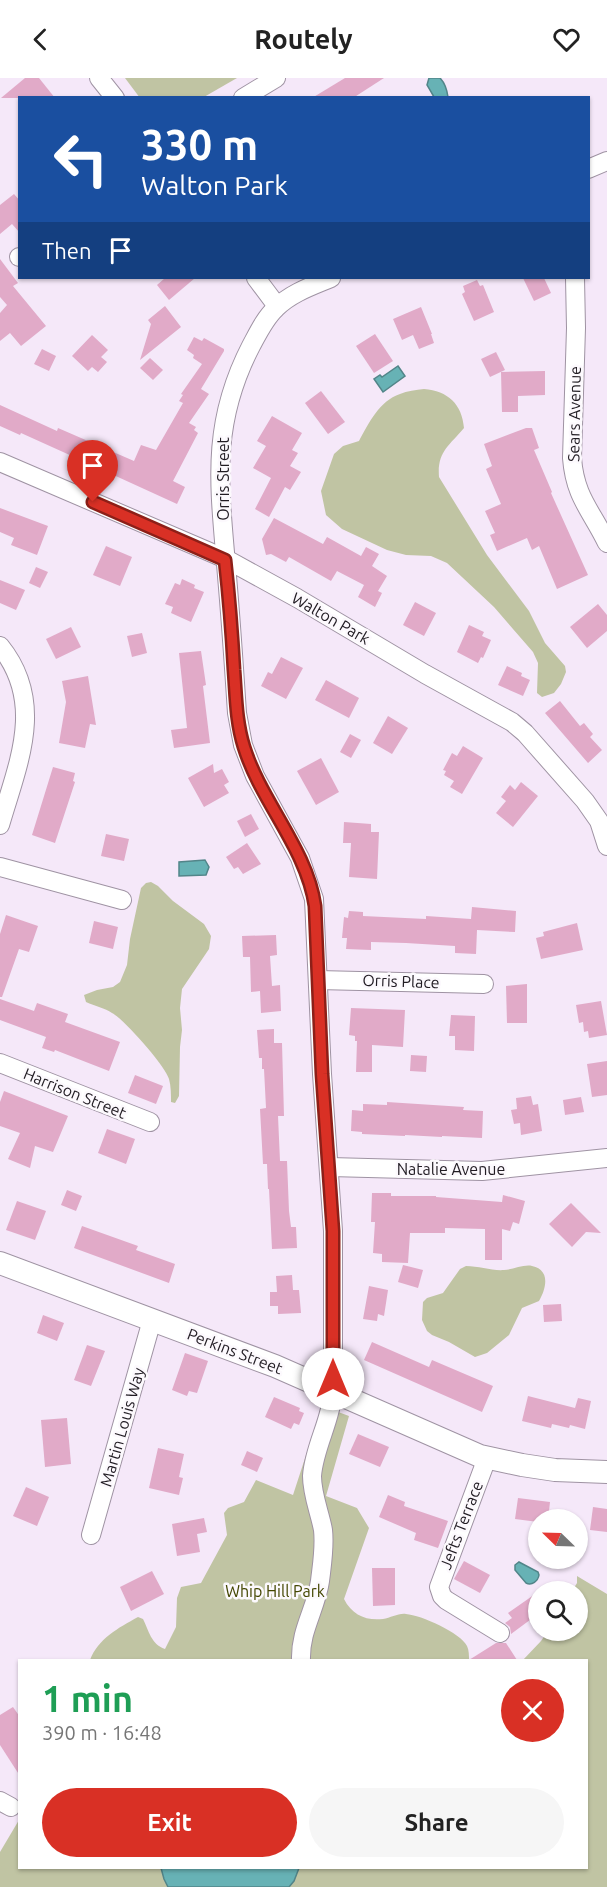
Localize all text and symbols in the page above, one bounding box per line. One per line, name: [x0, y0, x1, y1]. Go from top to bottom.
icon: back: [24, 23, 57, 56]
icon: heart: [550, 23, 583, 56]
text: Routely: [254, 24, 353, 54]
icon: left: [42, 120, 120, 198]
text: 330 m: [141, 121, 258, 168]
text: Walton Park: [141, 170, 288, 200]
icon: arrive: [104, 234, 137, 267]
text: Then: [42, 238, 92, 263]
street label: Sears Avenue: [564, 366, 584, 462]
street label: Orris Street: [214, 436, 232, 521]
pin: [67, 440, 118, 502]
icon: arrive: [76, 449, 109, 482]
street label: Walton Park: [289, 588, 373, 648]
street label: Orris Place: [362, 971, 440, 991]
street label: Harrison Street: [21, 1064, 130, 1122]
street label: Natalie Avenue: [397, 1160, 505, 1178]
street label: Perkins Street: [185, 1325, 286, 1378]
position arrow: [301, 1347, 365, 1411]
street label: Martin Louis Way: [96, 1365, 148, 1488]
street label: Jefts Terrace: [436, 1478, 486, 1572]
north arrow: [528, 1509, 588, 1569]
map controls: [528, 1509, 588, 1641]
button: search: [528, 1581, 588, 1641]
park label: Whip Hill Park: [225, 1582, 325, 1600]
text: 1 min: [42, 1678, 133, 1719]
button: close: [501, 1679, 564, 1742]
text: 390 m · 16:48: [42, 1721, 162, 1744]
button: Exit: [42, 1788, 297, 1857]
button: Share: [309, 1788, 564, 1857]

